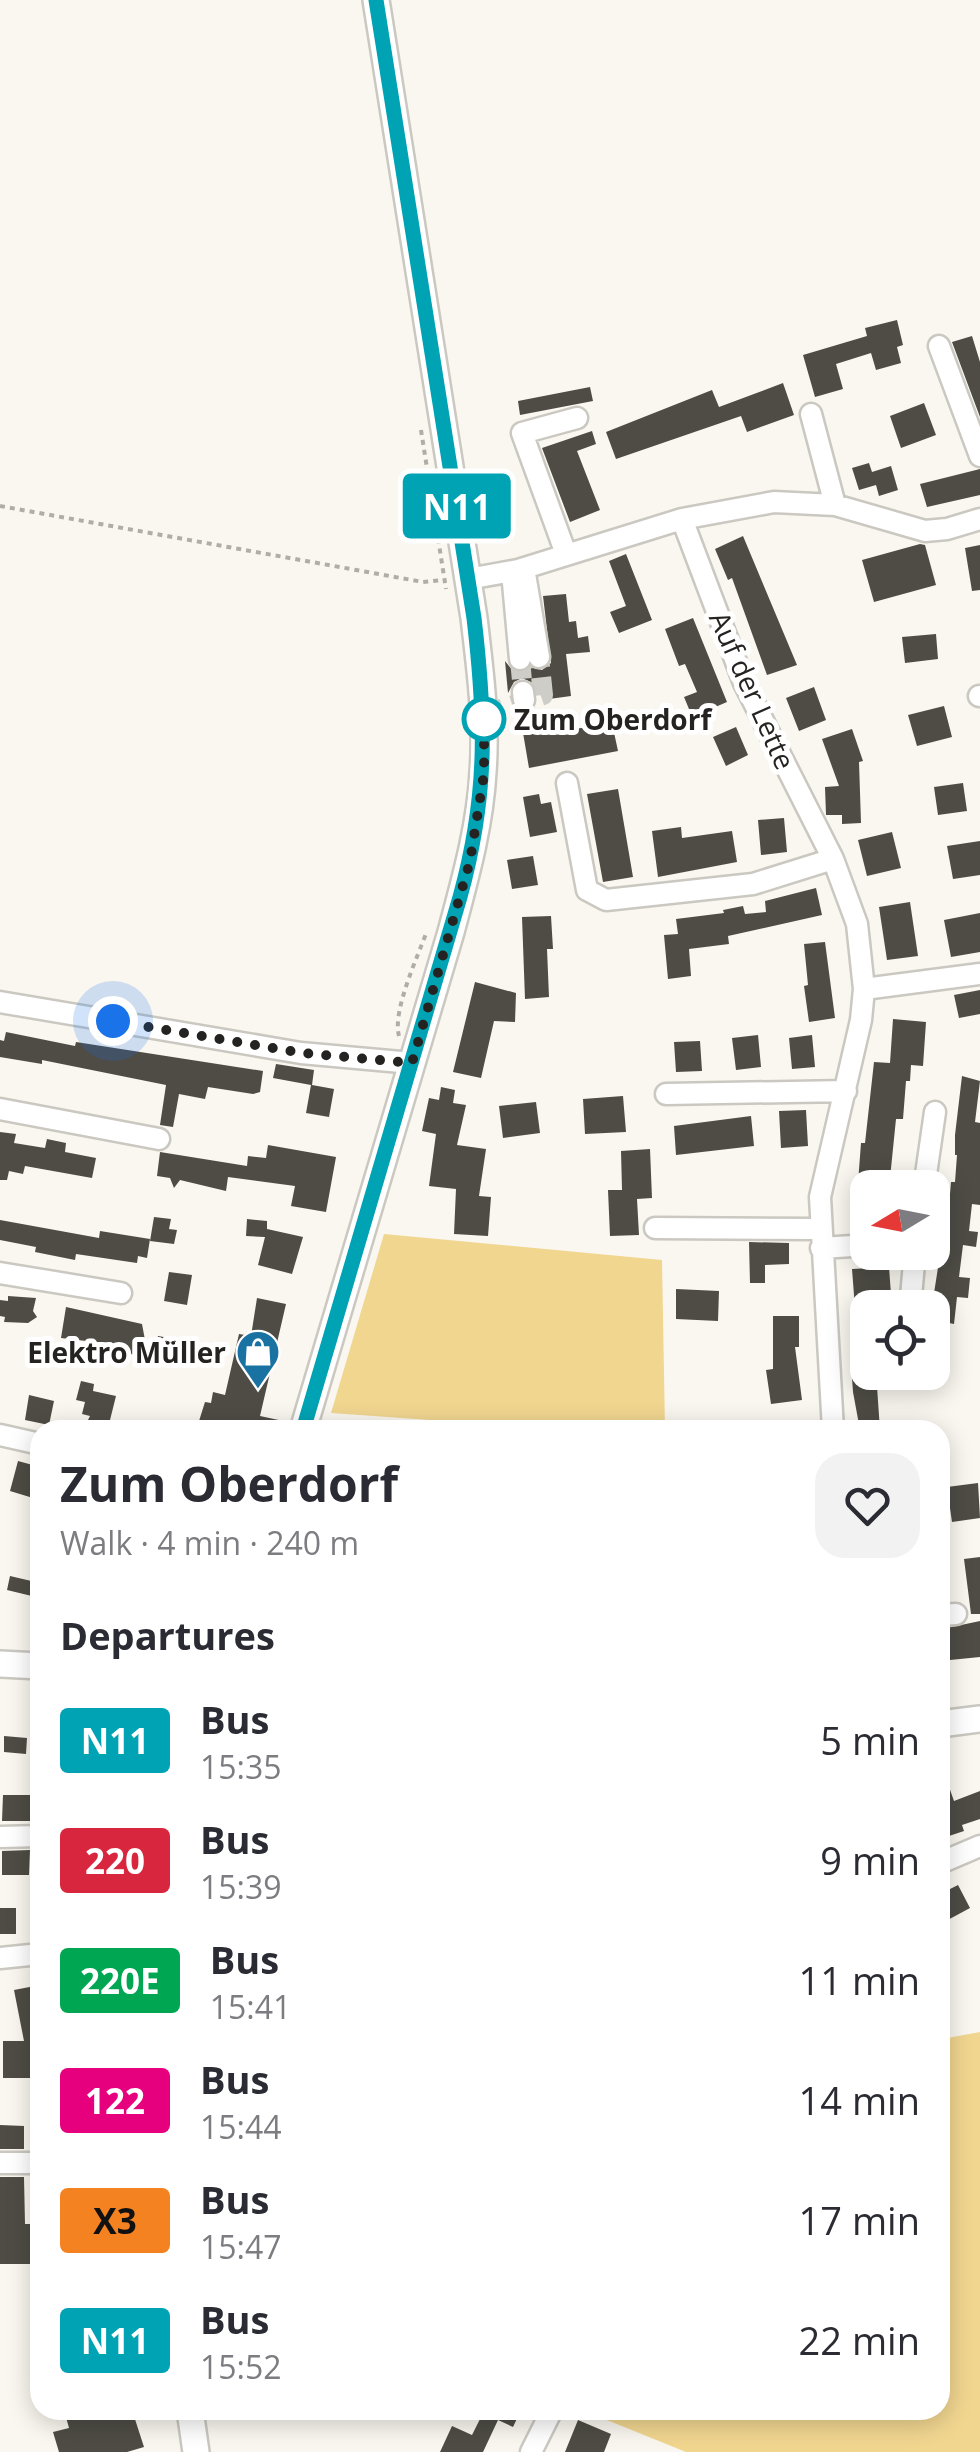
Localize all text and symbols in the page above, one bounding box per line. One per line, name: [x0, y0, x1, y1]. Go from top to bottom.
line badge: N11: [400, 474, 514, 538]
text: N11: [423, 483, 491, 530]
street label: Auf der Lette: [701, 605, 805, 775]
marker: Zum Oberdorf: [463, 698, 505, 740]
place label: Zum Oberdorf: [514, 700, 713, 738]
your location: [88, 996, 138, 1046]
north arrow: [850, 1170, 950, 1270]
map controls: [850, 1170, 950, 1390]
button: locate: [850, 1290, 950, 1390]
shop icon: Elektro Müller: [235, 1329, 281, 1390]
place label: Elektro Müller: [27, 1333, 226, 1371]
text: Zum Oberdorf: [60, 1451, 398, 1516]
button: heart: [815, 1453, 920, 1558]
text: Walk · 4 min · 240 m: [60, 1521, 359, 1564]
text: Departures: [60, 1609, 275, 1661]
text: Bus: [200, 1693, 269, 1745]
text: 5 min: [820, 1714, 920, 1766]
text: N11: [81, 1717, 149, 1764]
text: 15:35: [200, 1745, 282, 1788]
text: Bus: [200, 1813, 269, 1865]
text: 9 min: [820, 1834, 920, 1886]
text: 220: [85, 1837, 145, 1884]
text: 15:39: [200, 1865, 282, 1908]
text: Bus: [210, 1933, 279, 1985]
text: 11 min: [799, 1954, 920, 2006]
text: 220E: [80, 1957, 160, 2004]
text: 15:41: [210, 1985, 291, 2028]
text: Bus: [200, 2053, 269, 2105]
text: 14 min: [799, 2074, 920, 2126]
text: 122: [85, 2077, 145, 2124]
text: 15:44: [200, 2105, 282, 2148]
text: Bus: [200, 2173, 269, 2225]
text: 17 min: [799, 2194, 920, 2246]
text: X3: [93, 2197, 137, 2244]
text: 15:47: [200, 2225, 282, 2268]
text: Bus: [200, 2293, 269, 2345]
text: 22 min: [799, 2314, 920, 2366]
text: N11: [81, 2317, 149, 2364]
text: 15:52: [200, 2345, 282, 2388]

